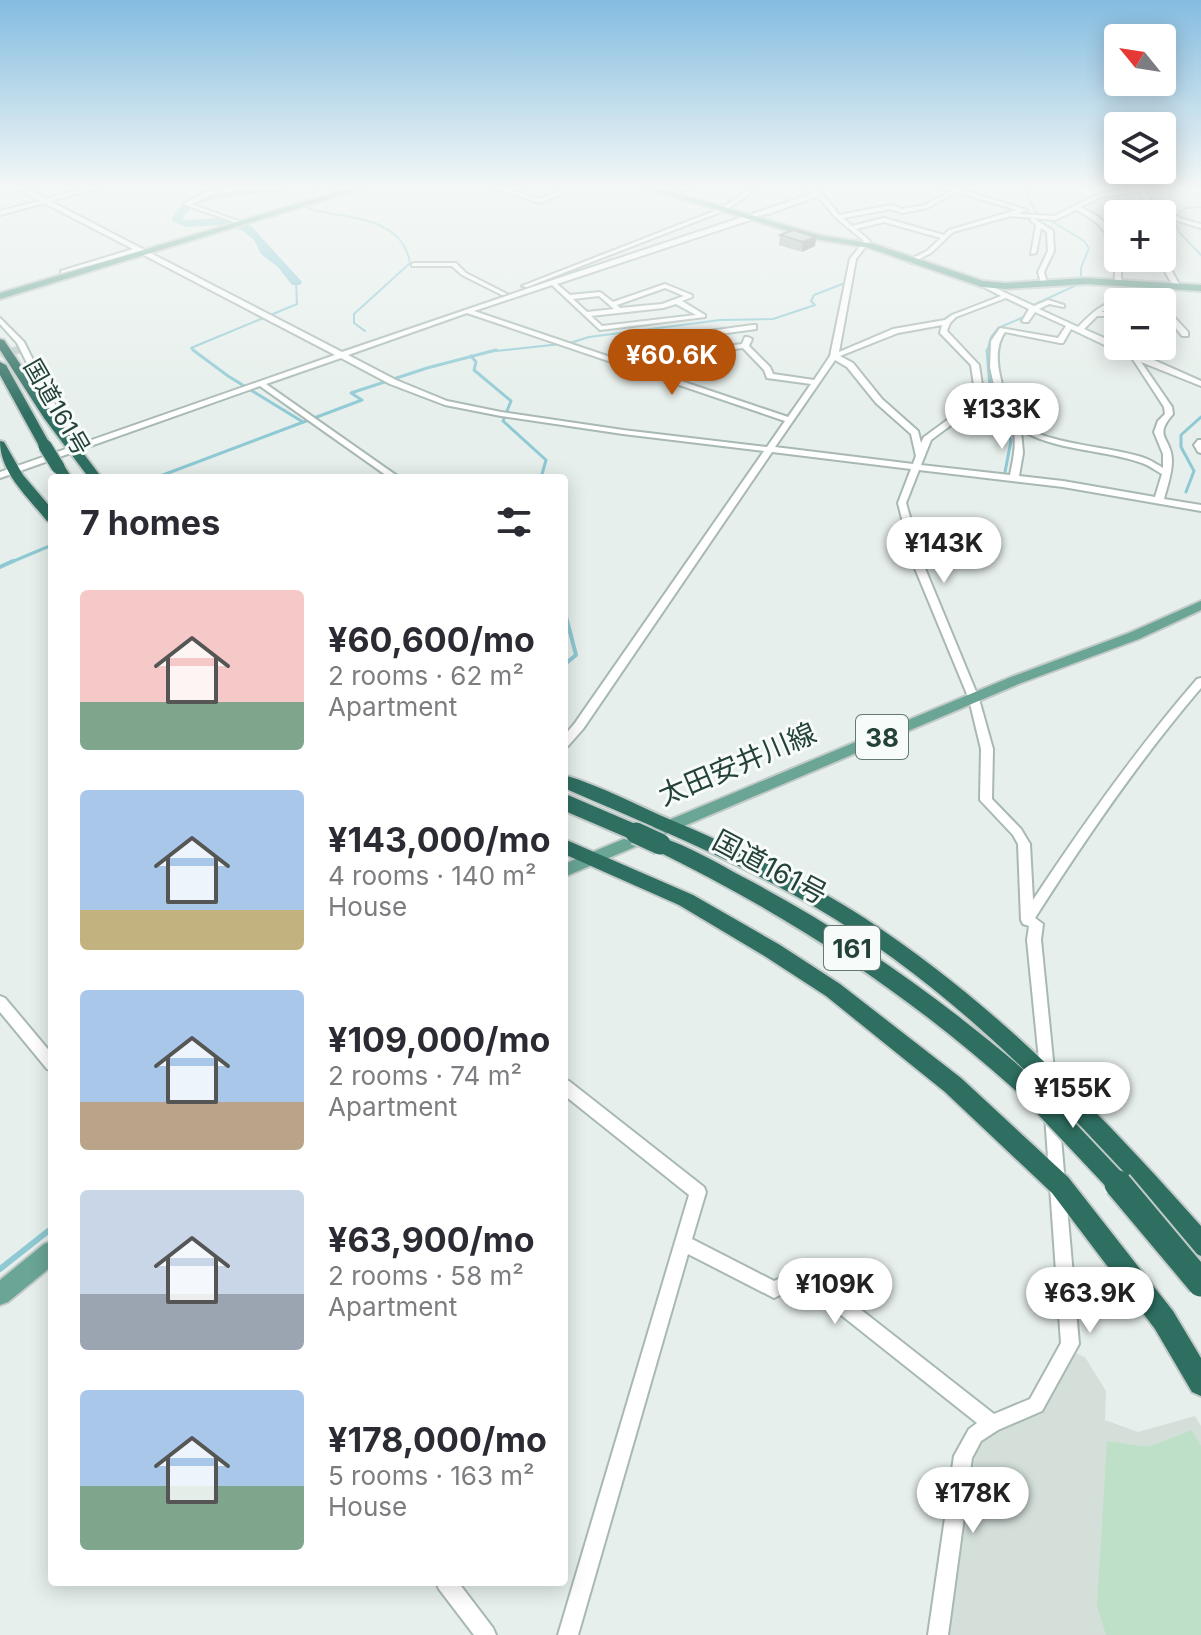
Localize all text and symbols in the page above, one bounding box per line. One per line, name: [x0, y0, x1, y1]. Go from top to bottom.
north arrow: [1104, 24, 1176, 96]
map controls: [1104, 24, 1176, 360]
button: layers: [1104, 112, 1176, 184]
button: +: [1104, 200, 1176, 272]
button: −: [1104, 288, 1176, 360]
pin: ¥60.6K: [607, 329, 737, 397]
text: ¥60.6K: [626, 339, 718, 370]
street label: 国道161号: [18, 354, 96, 460]
pin: ¥133K: [946, 383, 1058, 451]
text: ¥133K: [963, 393, 1041, 424]
icon: filters: [492, 500, 536, 544]
text: 7 homes: [80, 502, 220, 543]
pin: ¥143K: [888, 517, 1000, 585]
text: ¥143K: [904, 527, 984, 558]
text: ¥60,600/mo: [328, 619, 535, 660]
icon: home: [144, 622, 240, 718]
text: 2 rooms · 62 m²: [328, 660, 524, 691]
text: Apartment: [328, 691, 457, 722]
road number: 38: [856, 715, 908, 759]
street label: 太田安井川線: [653, 716, 821, 812]
text: ¥143,000/mo: [328, 819, 551, 860]
icon: home: [144, 822, 240, 918]
street label: 国道161号: [707, 823, 833, 911]
text: 4 rooms · 140 m²: [328, 860, 537, 891]
text: House: [328, 891, 407, 922]
road number: 161: [824, 926, 880, 970]
text: ¥109,000/mo: [328, 1019, 550, 1060]
icon: home: [144, 1022, 240, 1118]
text: 2 rooms · 74 m²: [328, 1060, 522, 1091]
pin: ¥155K: [1017, 1062, 1129, 1130]
text: ¥155K: [1034, 1072, 1112, 1103]
text: Apartment: [328, 1091, 457, 1122]
text: ¥63,900/mo: [328, 1219, 535, 1260]
icon: home: [144, 1222, 240, 1318]
pin: ¥109K: [779, 1258, 891, 1326]
text: 2 rooms · 58 m²: [328, 1260, 524, 1291]
pin: ¥63.9K: [1025, 1267, 1155, 1335]
text: ¥109K: [795, 1268, 875, 1299]
text: ¥63.9K: [1044, 1277, 1136, 1308]
text: Apartment: [328, 1291, 457, 1322]
text: ¥178,000/mo: [328, 1419, 547, 1460]
icon: home: [144, 1422, 240, 1518]
text: 5 rooms · 163 m²: [328, 1460, 535, 1491]
pin: ¥178K: [917, 1467, 1029, 1535]
text: ¥178K: [935, 1477, 1011, 1508]
text: House: [328, 1491, 407, 1522]

